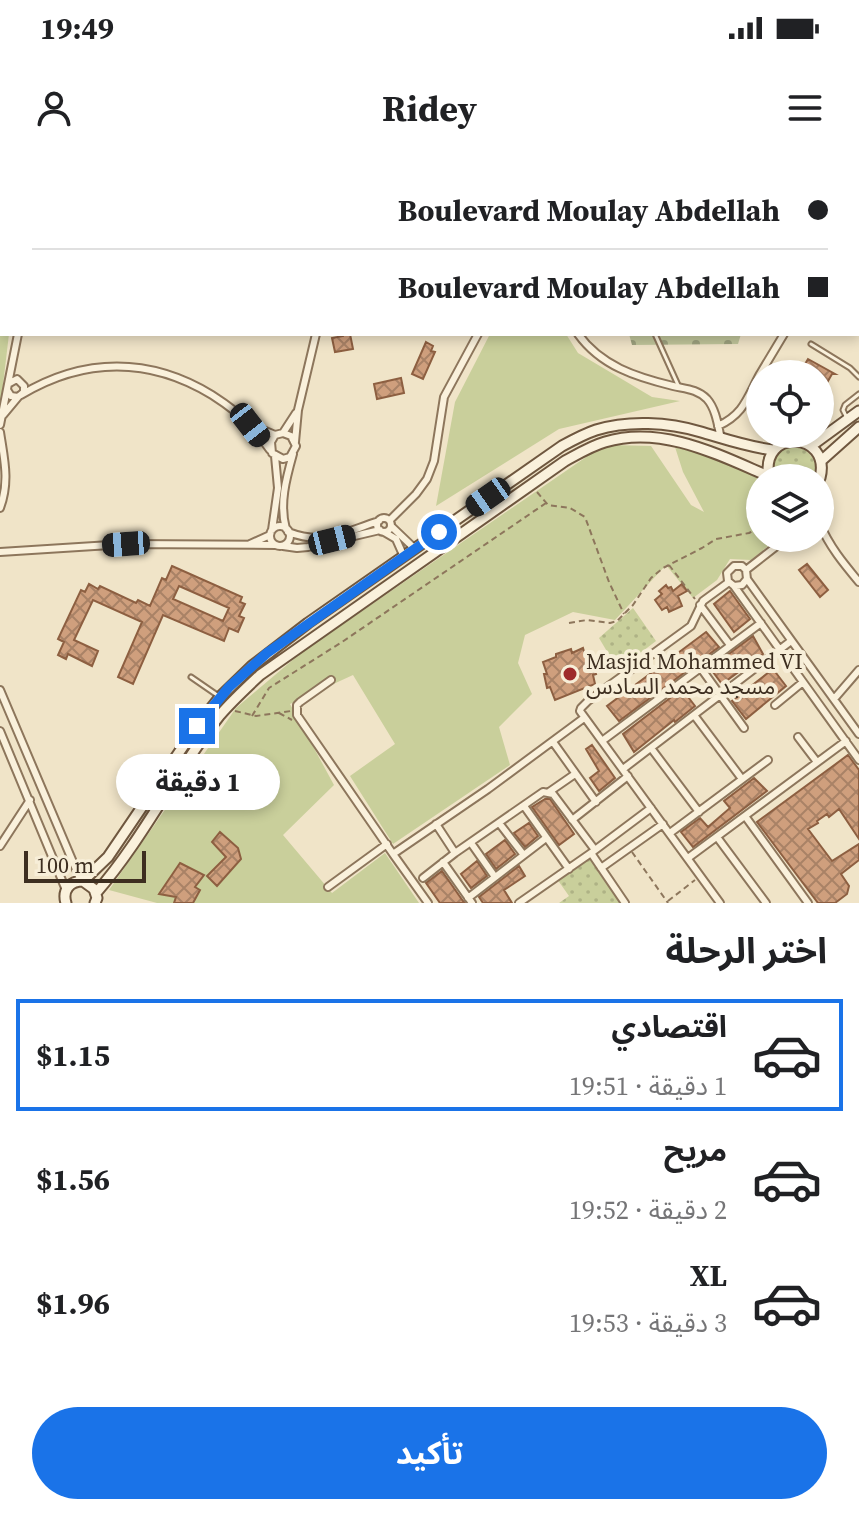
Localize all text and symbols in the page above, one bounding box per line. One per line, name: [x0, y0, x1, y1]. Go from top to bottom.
text: 19:49: [40, 8, 114, 49]
text: Ridey: [382, 84, 477, 133]
icon: person: [32, 86, 76, 130]
icon: menu: [783, 86, 827, 130]
text: Boulevard Moulay Abdellah: [398, 190, 780, 231]
text: Boulevard Moulay Abdellah: [398, 267, 780, 308]
map controls: [746, 360, 834, 552]
button: locate: [746, 360, 834, 448]
car: [226, 399, 274, 451]
button: layers: [746, 464, 834, 552]
car: [461, 473, 515, 521]
route start: [421, 514, 457, 550]
car: [306, 523, 358, 557]
car: [101, 530, 151, 558]
place label: Masjid Mohammed VI مسجد محمد السادس: [586, 646, 803, 701]
marker: Masjid Mohammed VI مسجد محمد السادس: [561, 665, 579, 683]
route end: [179, 708, 215, 744]
callout: 1 دقيقة: [115, 754, 279, 810]
text: 1 دقيقة: [155, 764, 241, 800]
scale bar: [24, 847, 146, 883]
text: 100 m: [36, 850, 94, 880]
text: اختر الرحلة: [666, 926, 827, 975]
text: اقتصادي: [612, 1006, 727, 1047]
icon: car: [751, 1019, 823, 1091]
text: $1.15: [36, 1035, 110, 1076]
text: 1 دقيقة · 19:51: [569, 1068, 727, 1104]
text: مريح: [664, 1130, 727, 1171]
icon: car: [751, 1143, 823, 1215]
text: $1.56: [36, 1159, 110, 1200]
text: 2 دقيقة · 19:52: [569, 1192, 727, 1228]
text: XL: [690, 1255, 727, 1296]
icon: car: [751, 1267, 823, 1339]
text: $1.96: [36, 1283, 110, 1324]
text: 3 دقيقة · 19:53: [569, 1305, 727, 1341]
button: تأكيد: [32, 1407, 827, 1499]

